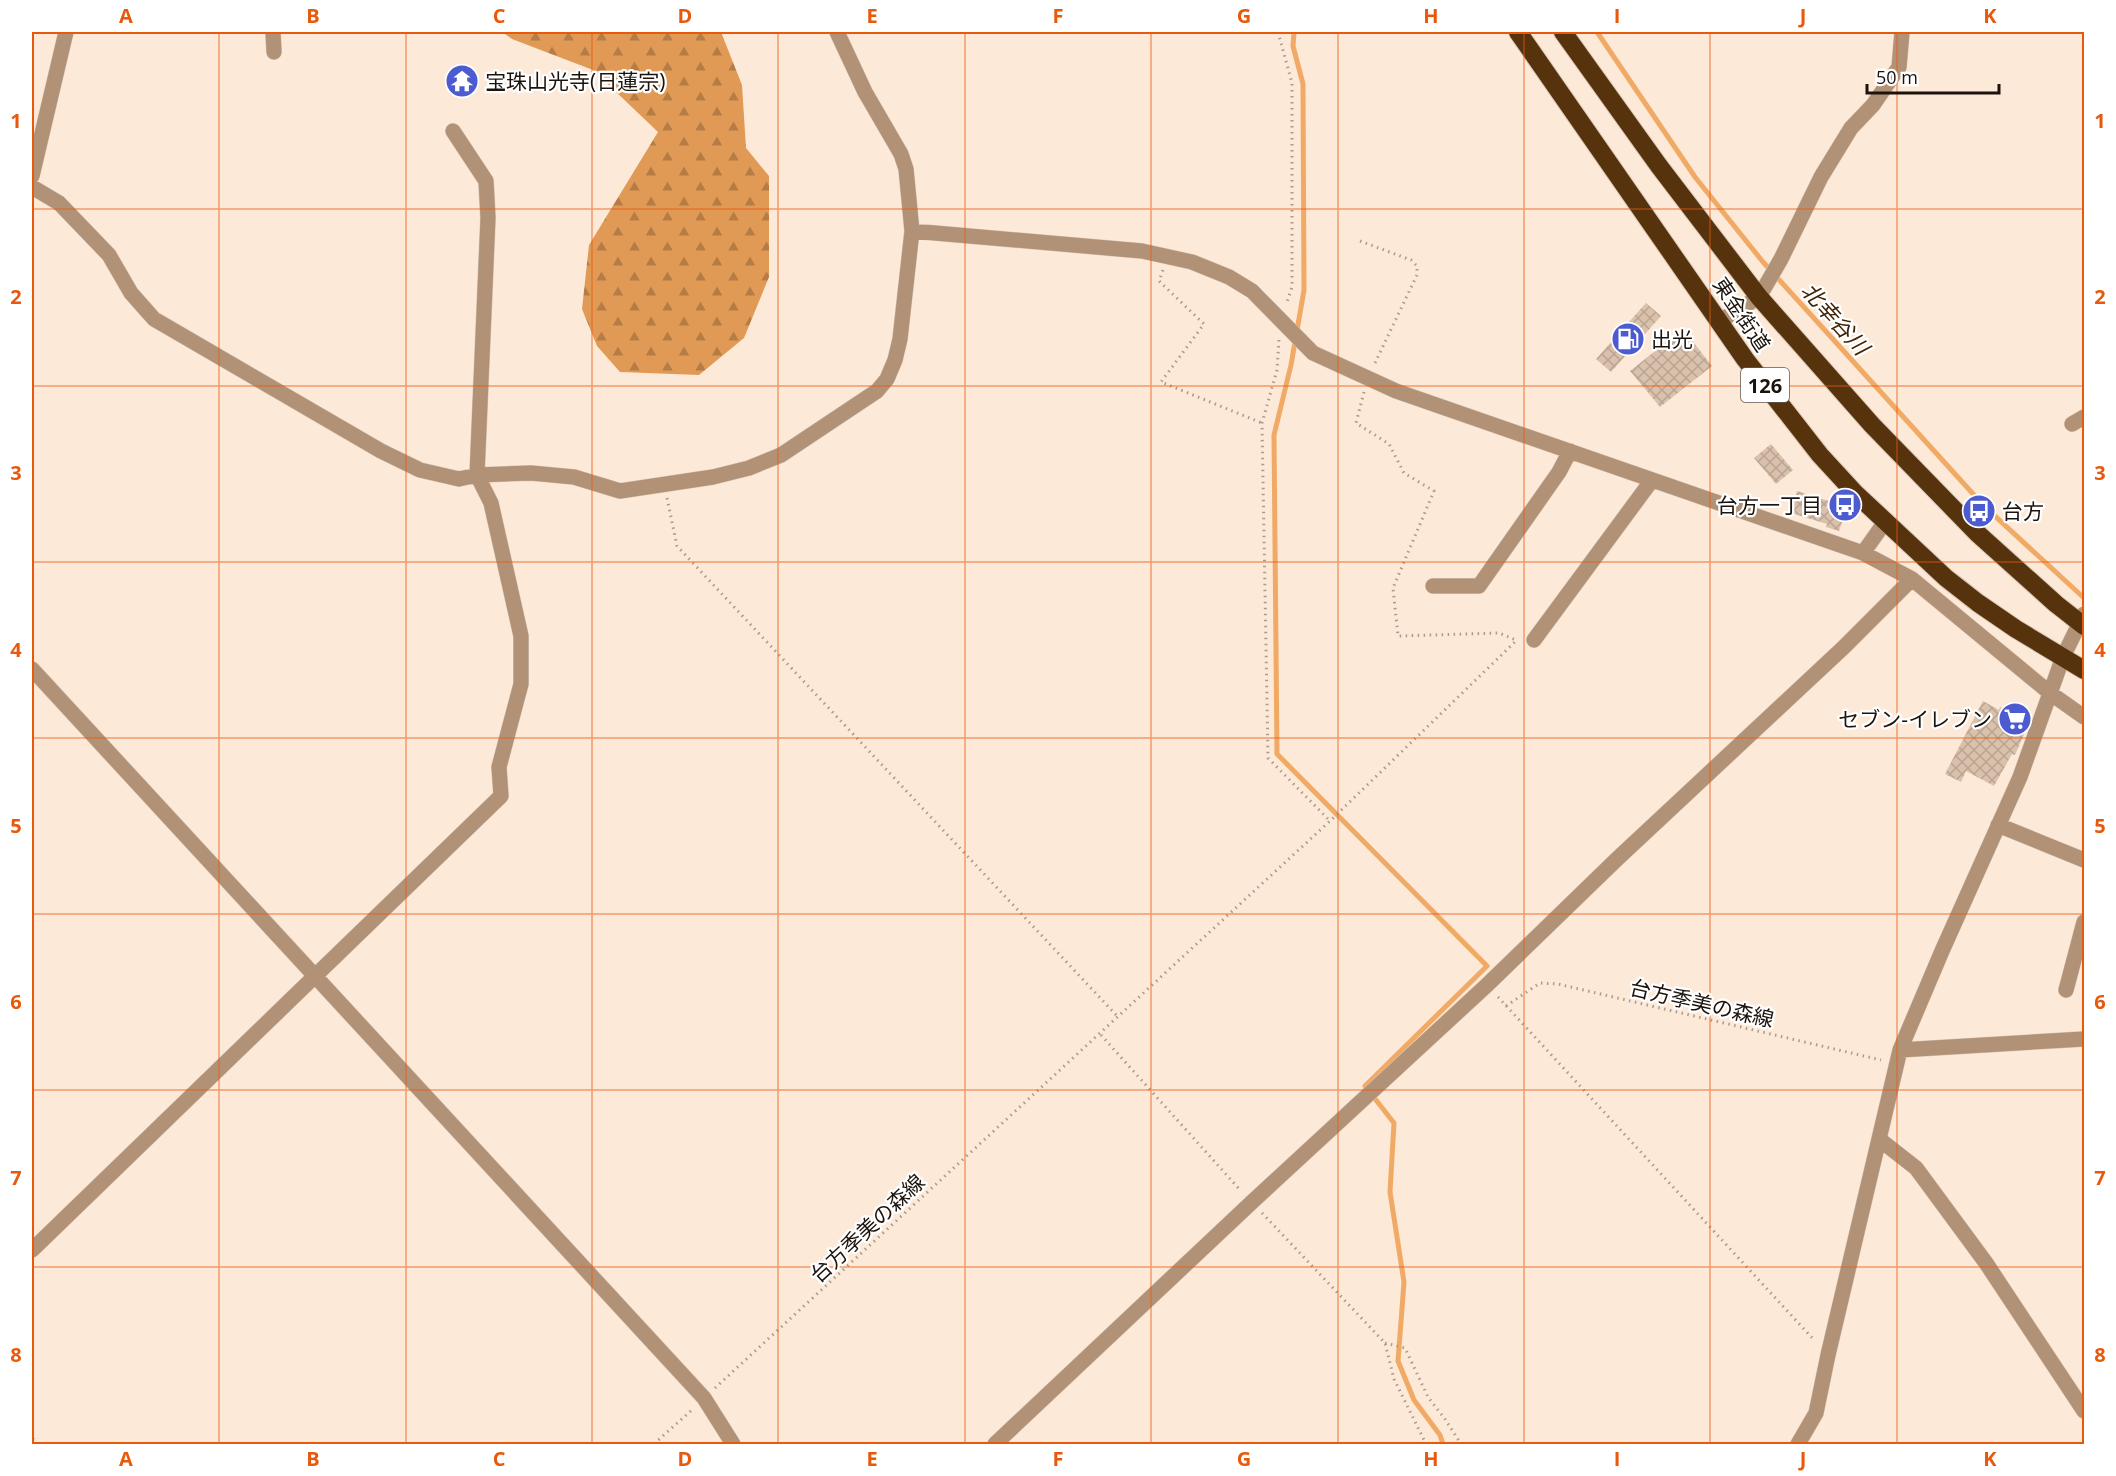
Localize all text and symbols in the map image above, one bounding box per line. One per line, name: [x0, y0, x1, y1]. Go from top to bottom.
text: A: [119, 2, 133, 29]
text: B: [306, 2, 320, 29]
text: C: [493, 2, 506, 29]
text: D: [678, 2, 692, 29]
text: E: [866, 2, 878, 29]
text: F: [1053, 2, 1063, 29]
text: G: [1237, 2, 1251, 29]
text: H: [1423, 2, 1439, 29]
text: I: [1614, 2, 1620, 29]
text: J: [1798, 2, 1806, 29]
text: K: [1983, 2, 1997, 29]
scale bar: [1867, 57, 1999, 95]
temple icon: 宝珠山光寺(日蓮宗): [444, 63, 480, 99]
text: 50 m: [1876, 65, 1918, 89]
place label: 宝珠山光寺(日蓮宗): [485, 67, 665, 95]
text: 1: [10, 107, 22, 134]
text: 1: [2094, 107, 2106, 134]
street label: 東金街道: [1707, 271, 1777, 357]
water label: 北幸谷川: [1795, 275, 1878, 362]
text: 2: [10, 283, 22, 310]
text: 2: [2094, 283, 2106, 310]
fuel station icon: 出光: [1610, 321, 1646, 357]
place label: 出光: [1651, 325, 1693, 353]
road number: 126: [1741, 368, 1789, 402]
text: 3: [10, 459, 22, 486]
text: 3: [2094, 459, 2106, 486]
bus stop icon: 台方一丁目: [1827, 487, 1863, 523]
place label: 台方一丁目: [1717, 491, 1822, 519]
bus stop icon: 台方: [1961, 493, 1997, 529]
place label: 台方: [2002, 497, 2044, 525]
text: 4: [10, 636, 22, 663]
text: 4: [2094, 636, 2106, 663]
supermarket icon: セブン-イレブン: [1997, 701, 2033, 737]
place label: セブン-イレブン: [1838, 705, 1992, 733]
text: 5: [10, 812, 22, 839]
text: 5: [2094, 812, 2106, 839]
street label: 台方季美の森線: [1627, 973, 1777, 1033]
text: 6: [10, 988, 22, 1015]
text: 6: [2094, 988, 2106, 1015]
text: 7: [10, 1164, 22, 1191]
text: 7: [2094, 1164, 2106, 1191]
street label: 台方季美の森線: [804, 1168, 930, 1288]
text: 8: [10, 1341, 22, 1368]
text: 8: [2094, 1341, 2106, 1368]
text: A: [119, 1445, 133, 1472]
text: B: [306, 1445, 320, 1472]
text: C: [493, 1445, 506, 1472]
text: D: [678, 1445, 692, 1472]
text: E: [866, 1445, 878, 1472]
text: F: [1053, 1445, 1063, 1472]
text: G: [1237, 1445, 1251, 1472]
text: H: [1423, 1445, 1439, 1472]
text: I: [1614, 1445, 1620, 1472]
text: J: [1798, 1445, 1806, 1472]
text: K: [1983, 1445, 1997, 1472]

